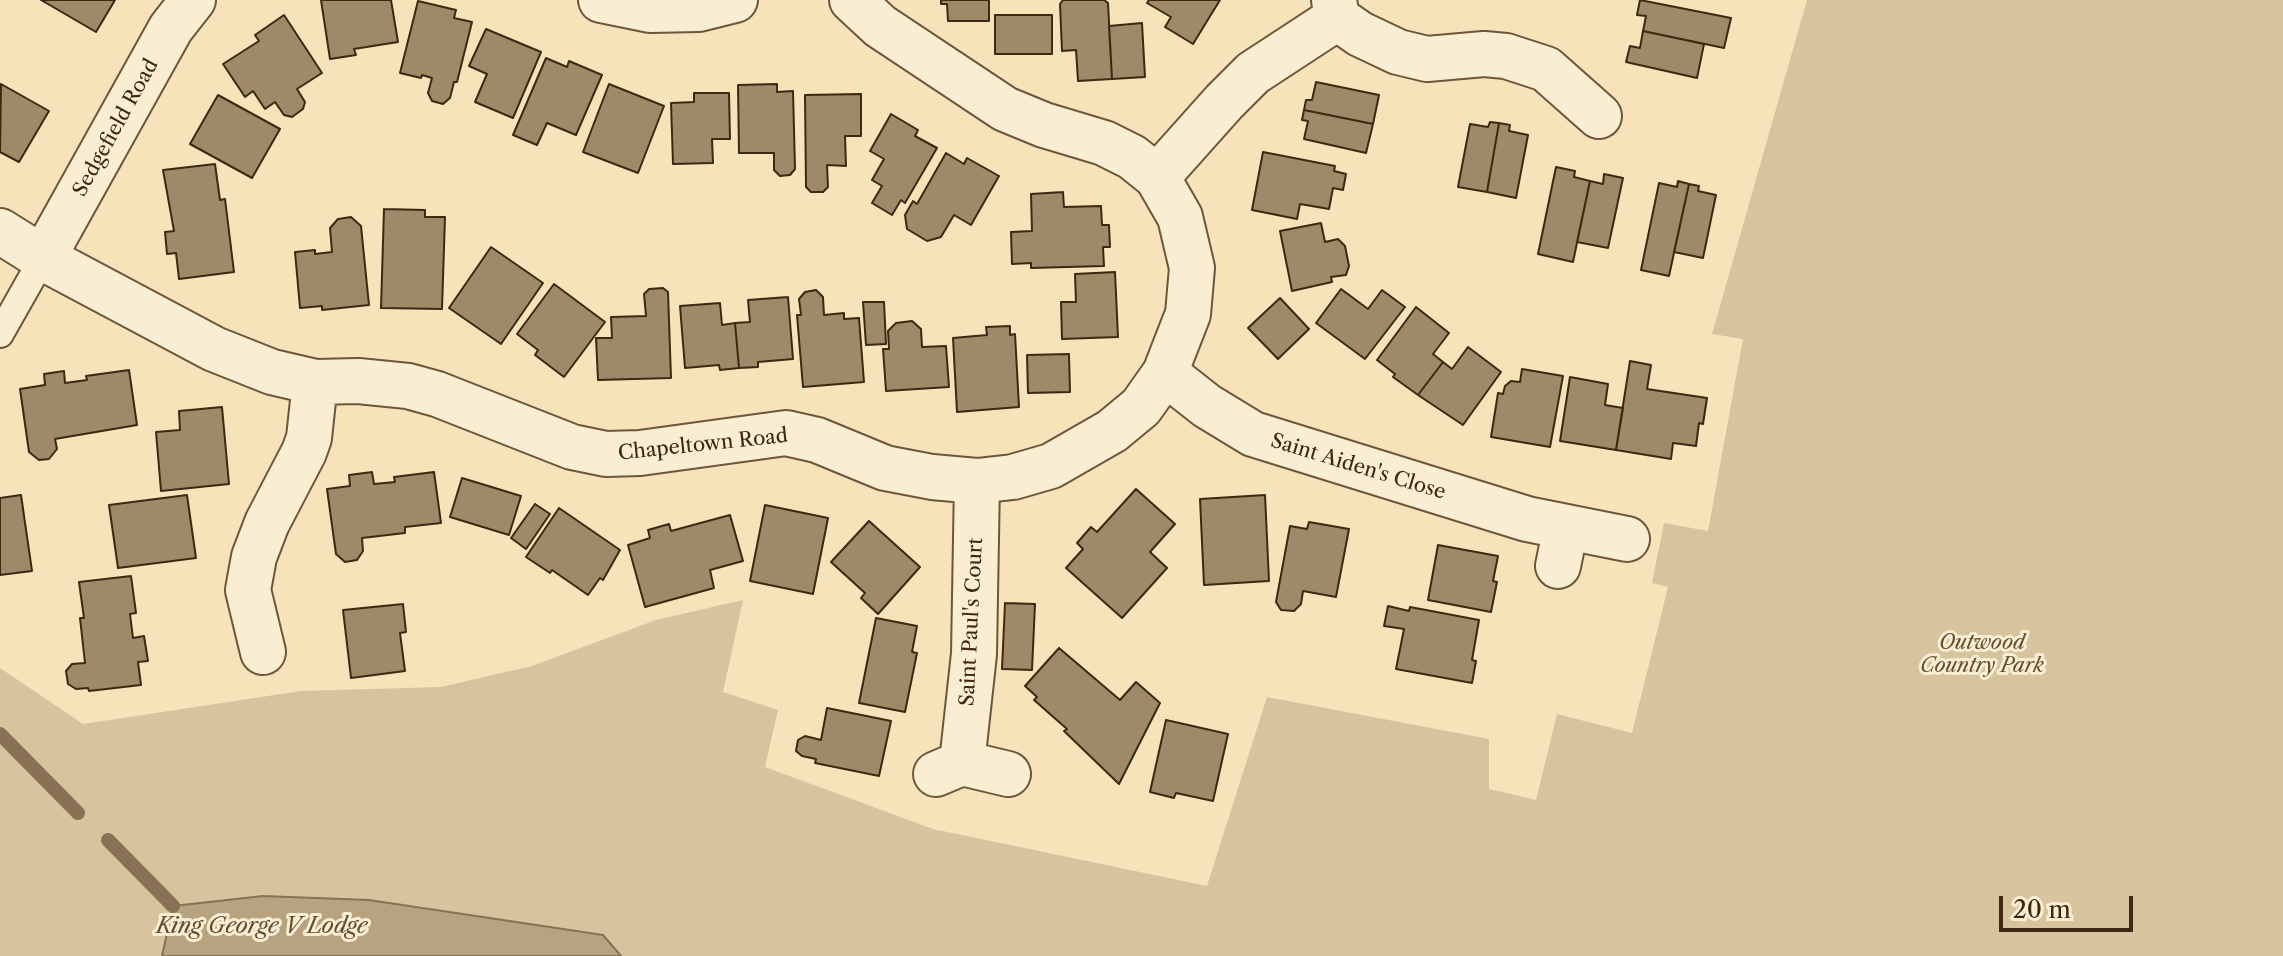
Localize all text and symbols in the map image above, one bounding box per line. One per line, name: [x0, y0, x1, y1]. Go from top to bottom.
street label: Sedgefield Road: [68, 55, 164, 201]
street label: Chapeltown Road: [617, 424, 789, 466]
street label: Saint Aiden's Close: [1268, 429, 1448, 505]
street label: Saint Paul's Court: [956, 537, 988, 707]
park label: Outwood Country Park: [1920, 631, 2044, 678]
scale bar: [2003, 880, 2137, 930]
text: 20 m: [2013, 895, 2071, 924]
water label: King George V Lodge: [156, 914, 368, 940]

